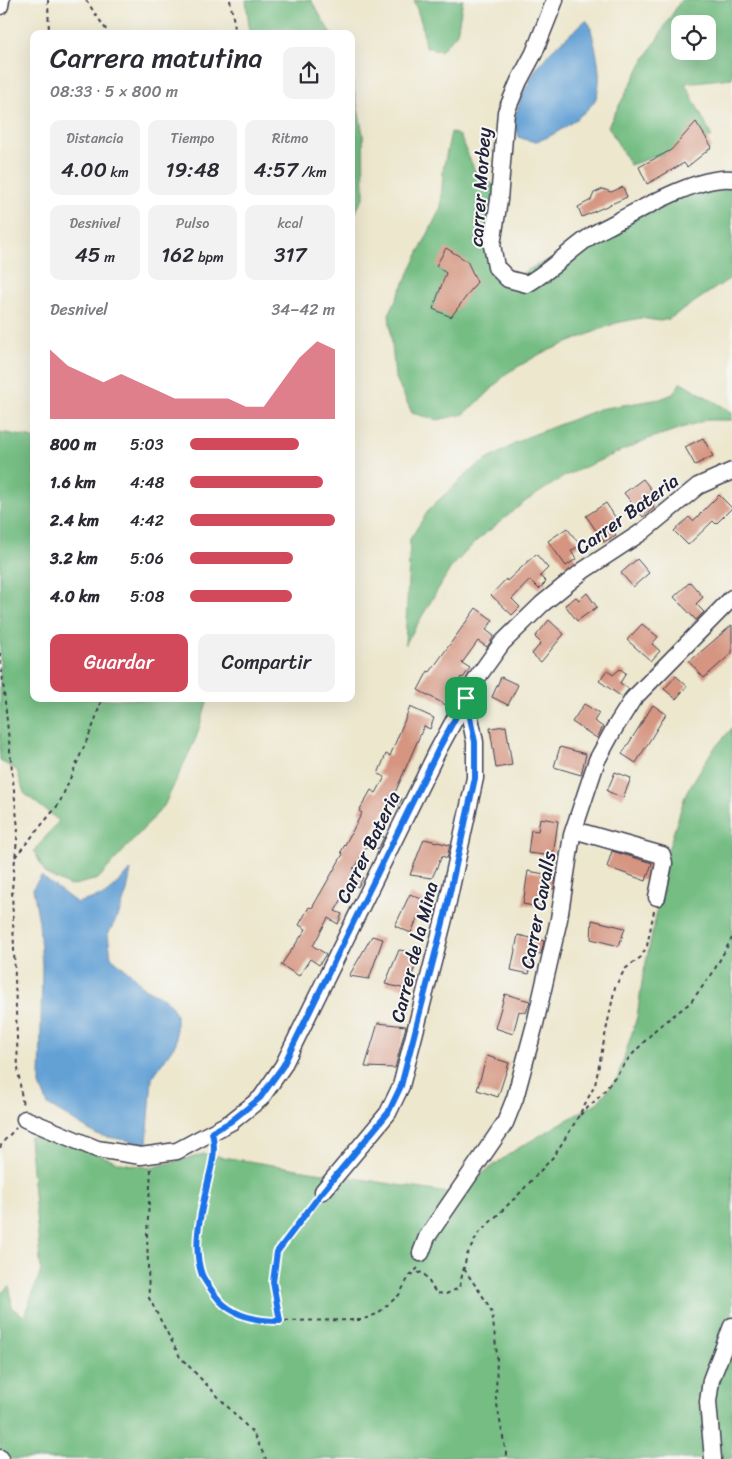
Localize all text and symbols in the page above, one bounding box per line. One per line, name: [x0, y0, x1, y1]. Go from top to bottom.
map controls: [671, 15, 716, 60]
button: locate: [671, 15, 716, 60]
text: Carrera matutina: [50, 33, 263, 82]
button: share: [283, 47, 335, 99]
text: 08:33 · 5 × 800 m: [50, 77, 178, 106]
text: Distancia: [66, 126, 123, 151]
text: Tiempo: [171, 126, 214, 151]
text: Ritmo: [272, 126, 308, 151]
street label: carrer Morbey: [459, 126, 501, 248]
text: 4.00: [61, 151, 107, 189]
text: 19:48: [165, 151, 220, 189]
text: 4:57: [254, 151, 298, 189]
text: km: [107, 160, 129, 185]
text: /km: [298, 160, 327, 185]
text: Desnivel: [69, 211, 120, 236]
text: Pulso: [176, 211, 209, 236]
text: kcal: [277, 211, 303, 236]
text: 45: [75, 236, 101, 274]
text: 162: [161, 236, 194, 274]
text: 317: [274, 236, 306, 274]
text: m: [101, 245, 115, 270]
text: bpm: [194, 245, 224, 270]
text: Desnivel: [50, 295, 108, 324]
text: 34–42 m: [271, 295, 335, 324]
text: 800 m: [50, 430, 96, 459]
text: 5:03: [130, 430, 164, 459]
street label: Carrer Bateria: [568, 465, 686, 563]
text: 1.6 km: [50, 468, 96, 497]
text: 4:48: [130, 468, 164, 497]
text: 2.4 km: [50, 506, 99, 535]
text: 4:42: [130, 506, 164, 535]
text: 3.2 km: [50, 544, 98, 573]
text: 5:06: [130, 544, 164, 573]
text: 4.0 km: [50, 582, 100, 611]
text: 5:08: [130, 582, 164, 611]
button: Guardar: [50, 634, 188, 692]
button: Compartir: [198, 634, 335, 692]
pin: [445, 677, 487, 719]
icon: arrive: [452, 684, 480, 712]
street label: Carrer Bateria: [327, 785, 410, 909]
street label: Carrer Cavalls: [510, 848, 566, 971]
street label: Carrer de la Mina: [381, 878, 448, 1026]

